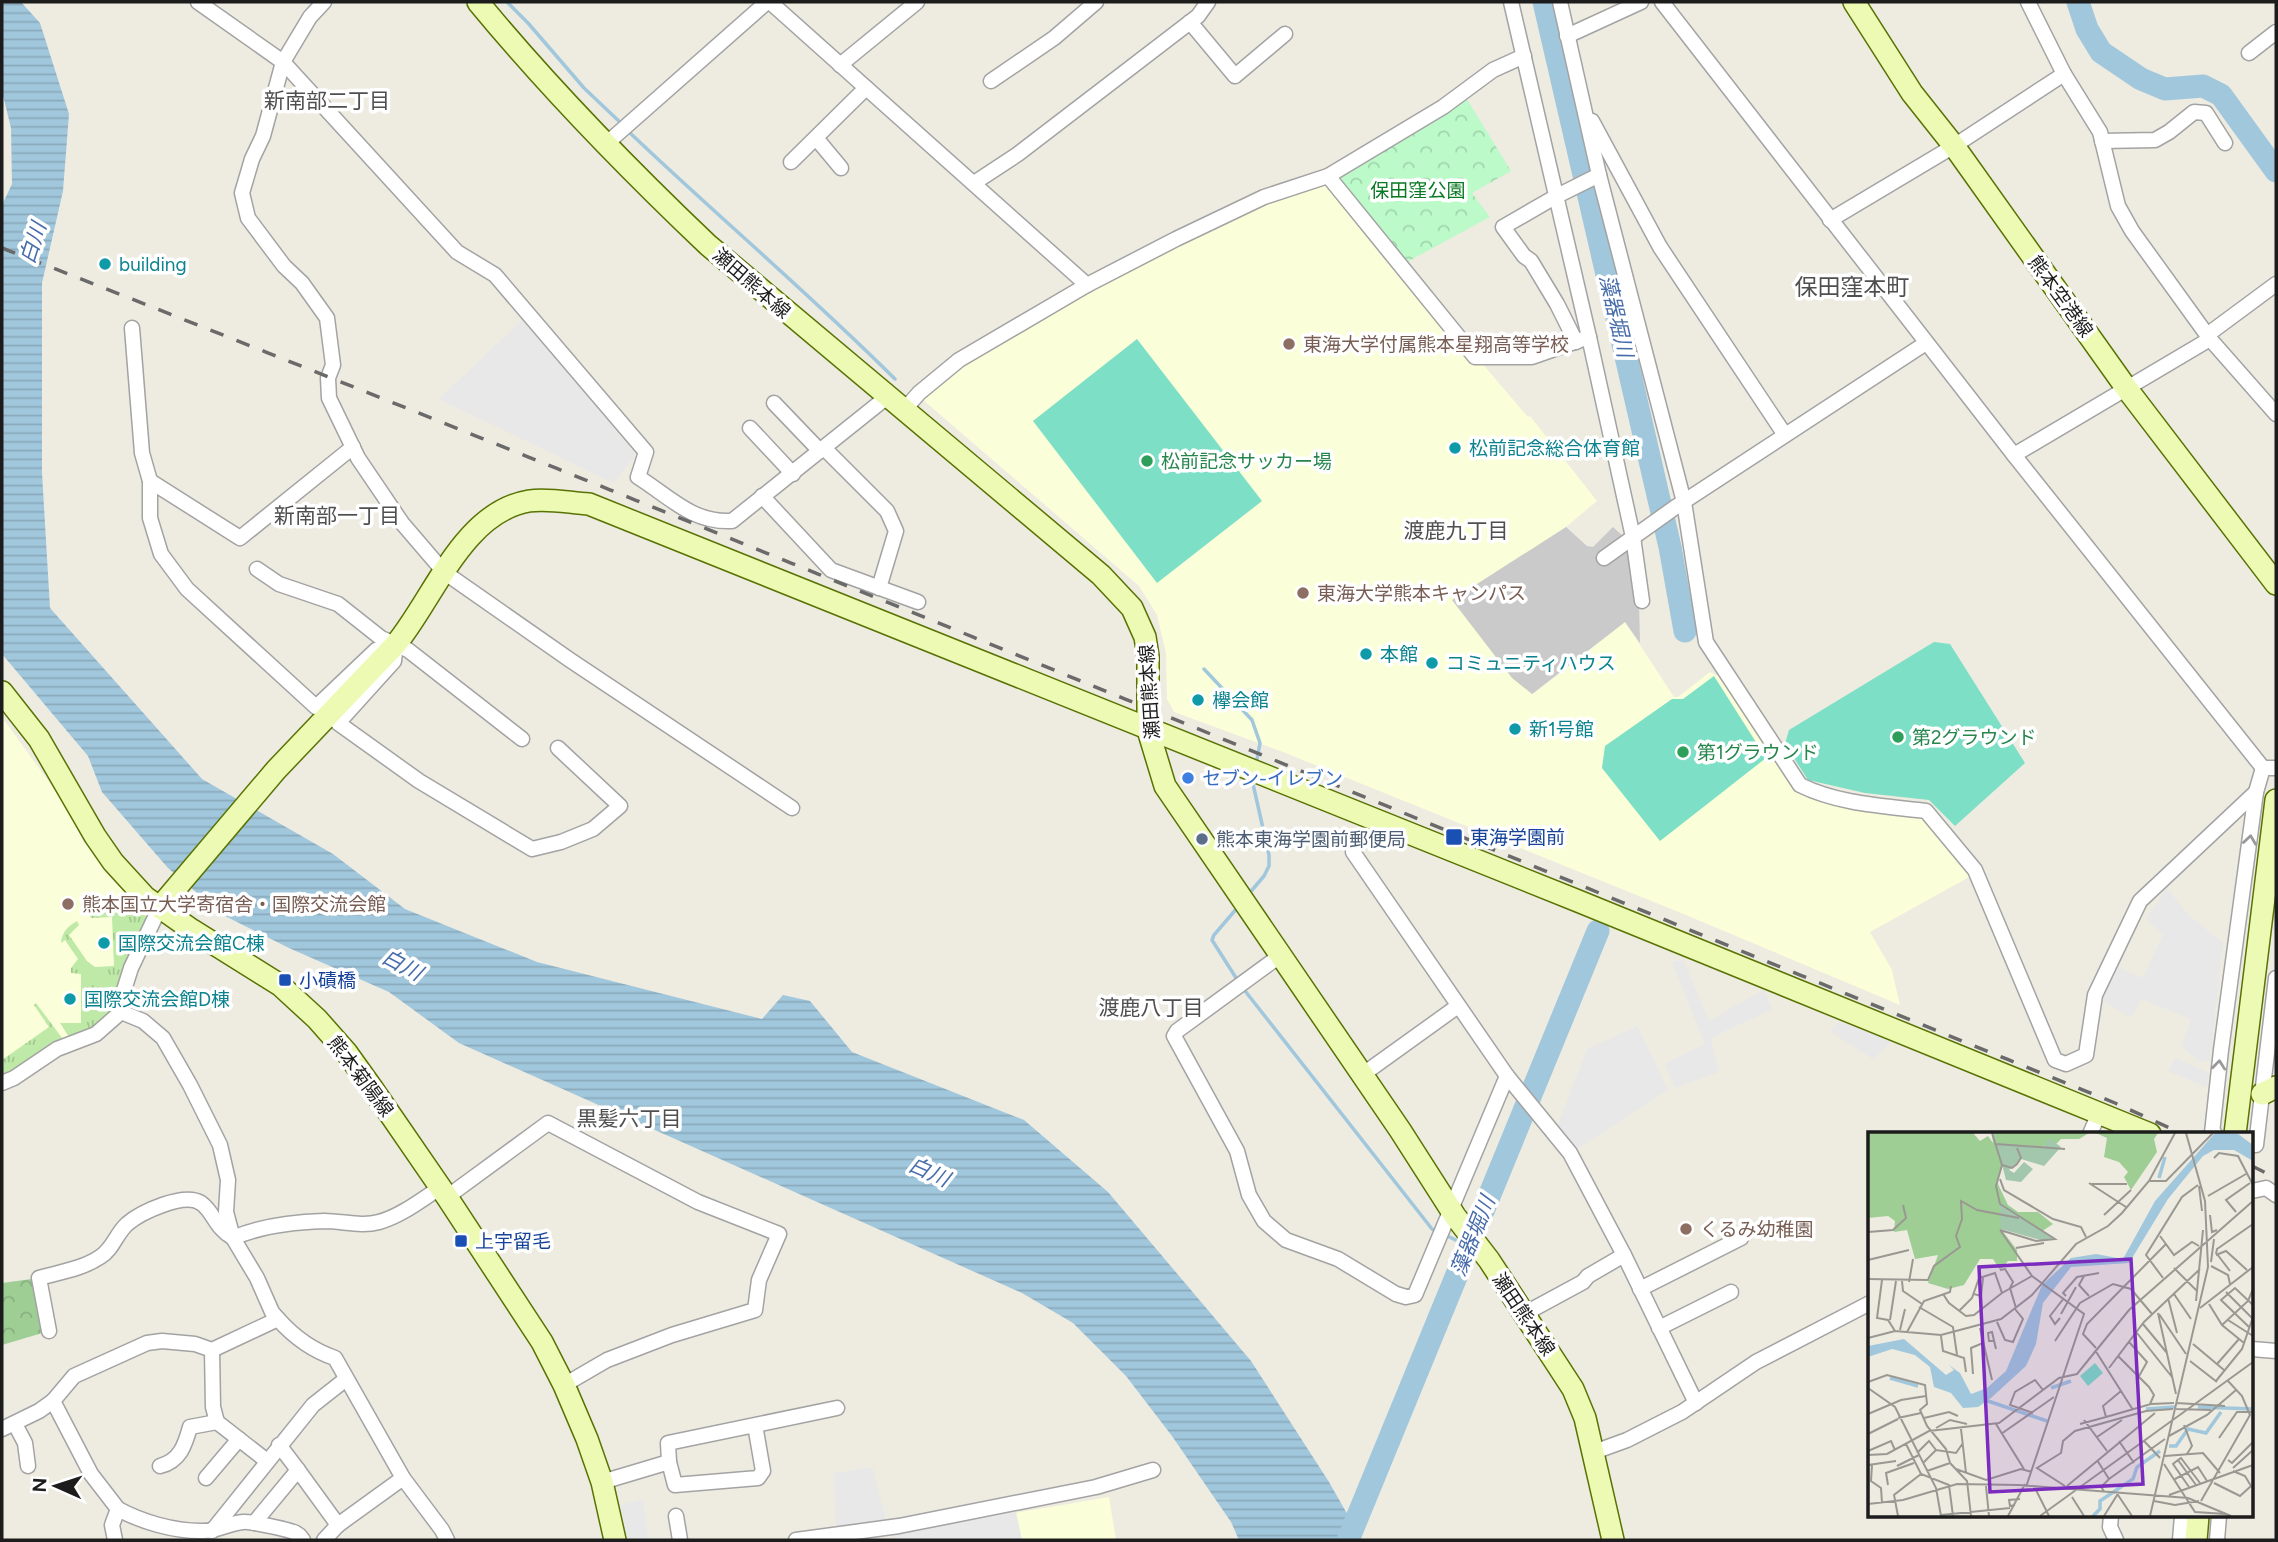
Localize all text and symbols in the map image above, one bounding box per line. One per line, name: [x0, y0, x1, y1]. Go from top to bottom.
district label: 新南部二丁目: [264, 88, 390, 113]
park label: 保田窪公園: [1370, 179, 1466, 202]
water label: 白川: [14, 217, 52, 267]
street label: 瀬田熊本線: [708, 244, 795, 323]
street label: 熊本空港線: [2023, 251, 2098, 341]
place label: building: [119, 253, 187, 276]
marker: building: [97, 256, 113, 272]
water label: 藻器堀川: [1595, 272, 1639, 362]
district label: 保田窪本町: [1795, 273, 1910, 301]
place label: 東海大学付属熊本星翔高等学校: [1303, 333, 1569, 356]
marker: 東海大学付属熊本星翔高等学校: [1281, 336, 1297, 352]
place label: 松前記念総合体育館: [1469, 437, 1640, 460]
marker: 松前記念総合体育館: [1447, 440, 1463, 456]
place label: 松前記念サッカー場: [1161, 450, 1332, 473]
marker: 松前記念サッカー場: [1139, 453, 1155, 469]
district label: 新南部一丁目: [274, 503, 400, 528]
district label: 渡鹿九丁目: [1404, 518, 1509, 543]
place label: 東海大学熊本キャンパス: [1317, 582, 1526, 605]
marker: 東海大学熊本キャンパス: [1295, 585, 1311, 601]
place label: 本館: [1380, 643, 1418, 666]
street label: 瀬田熊本線: [1135, 644, 1164, 740]
marker: 本館: [1358, 646, 1374, 662]
place label: コミュニティハウス: [1446, 652, 1616, 675]
marker: コミュニティハウス: [1424, 655, 1440, 671]
place label: 欅会館: [1212, 689, 1269, 712]
marker: 欅会館: [1190, 692, 1206, 708]
place label: 新1号館: [1529, 718, 1594, 741]
marker: 新1号館: [1507, 721, 1523, 737]
place label: 第2グラウンド: [1912, 726, 2037, 749]
marker: 第2グラウンド: [1890, 729, 1906, 745]
place label: 第1グラウンド: [1697, 741, 1819, 764]
marker: 第1グラウンド: [1675, 744, 1691, 760]
place label: セブン-イレブン: [1202, 767, 1343, 790]
marker: セブン-イレブン: [1180, 770, 1196, 786]
place label: 東海学園前: [1470, 826, 1565, 849]
marker: 東海学園前: [1444, 827, 1464, 847]
place label: 熊本東海学園前郵便局: [1216, 828, 1406, 851]
marker: 熊本東海学園前郵便局: [1194, 831, 1210, 847]
one-way arrow: [2242, 834, 2257, 846]
place label: 熊本国立大学寄宿舎・国際交流会館: [82, 893, 386, 916]
marker: 熊本国立大学寄宿舎・国際交流会館: [60, 896, 76, 912]
place label: 国際交流会館C棟: [118, 932, 265, 955]
marker: 国際交流会館C棟: [96, 935, 112, 951]
water label: 白川: [378, 944, 428, 986]
place label: 小磧橋: [299, 969, 356, 992]
marker: 小磧橋: [277, 972, 293, 988]
place label: 国際交流会館D棟: [84, 988, 230, 1011]
marker: 国際交流会館D棟: [62, 991, 78, 1007]
district label: 渡鹿八丁目: [1099, 995, 1204, 1020]
street label: 熊本菊陽線: [323, 1031, 398, 1121]
one-way arrow: [2212, 1060, 2227, 1071]
district label: 黒髪六丁目: [577, 1106, 682, 1131]
inset map: [1868, 1132, 2254, 1518]
water label: 白川: [905, 1152, 955, 1192]
water label: 藻器堀川: [1445, 1190, 1501, 1279]
place label: くるみ幼稚園: [1700, 1218, 1814, 1241]
marker: くるみ幼稚園: [1678, 1221, 1694, 1237]
place label: 上宇留毛: [475, 1230, 551, 1253]
marker: 上宇留毛: [453, 1233, 469, 1249]
street label: 瀬田熊本線: [1487, 1268, 1560, 1360]
north arrow: [21, 1451, 91, 1521]
text: N: [28, 1477, 51, 1493]

